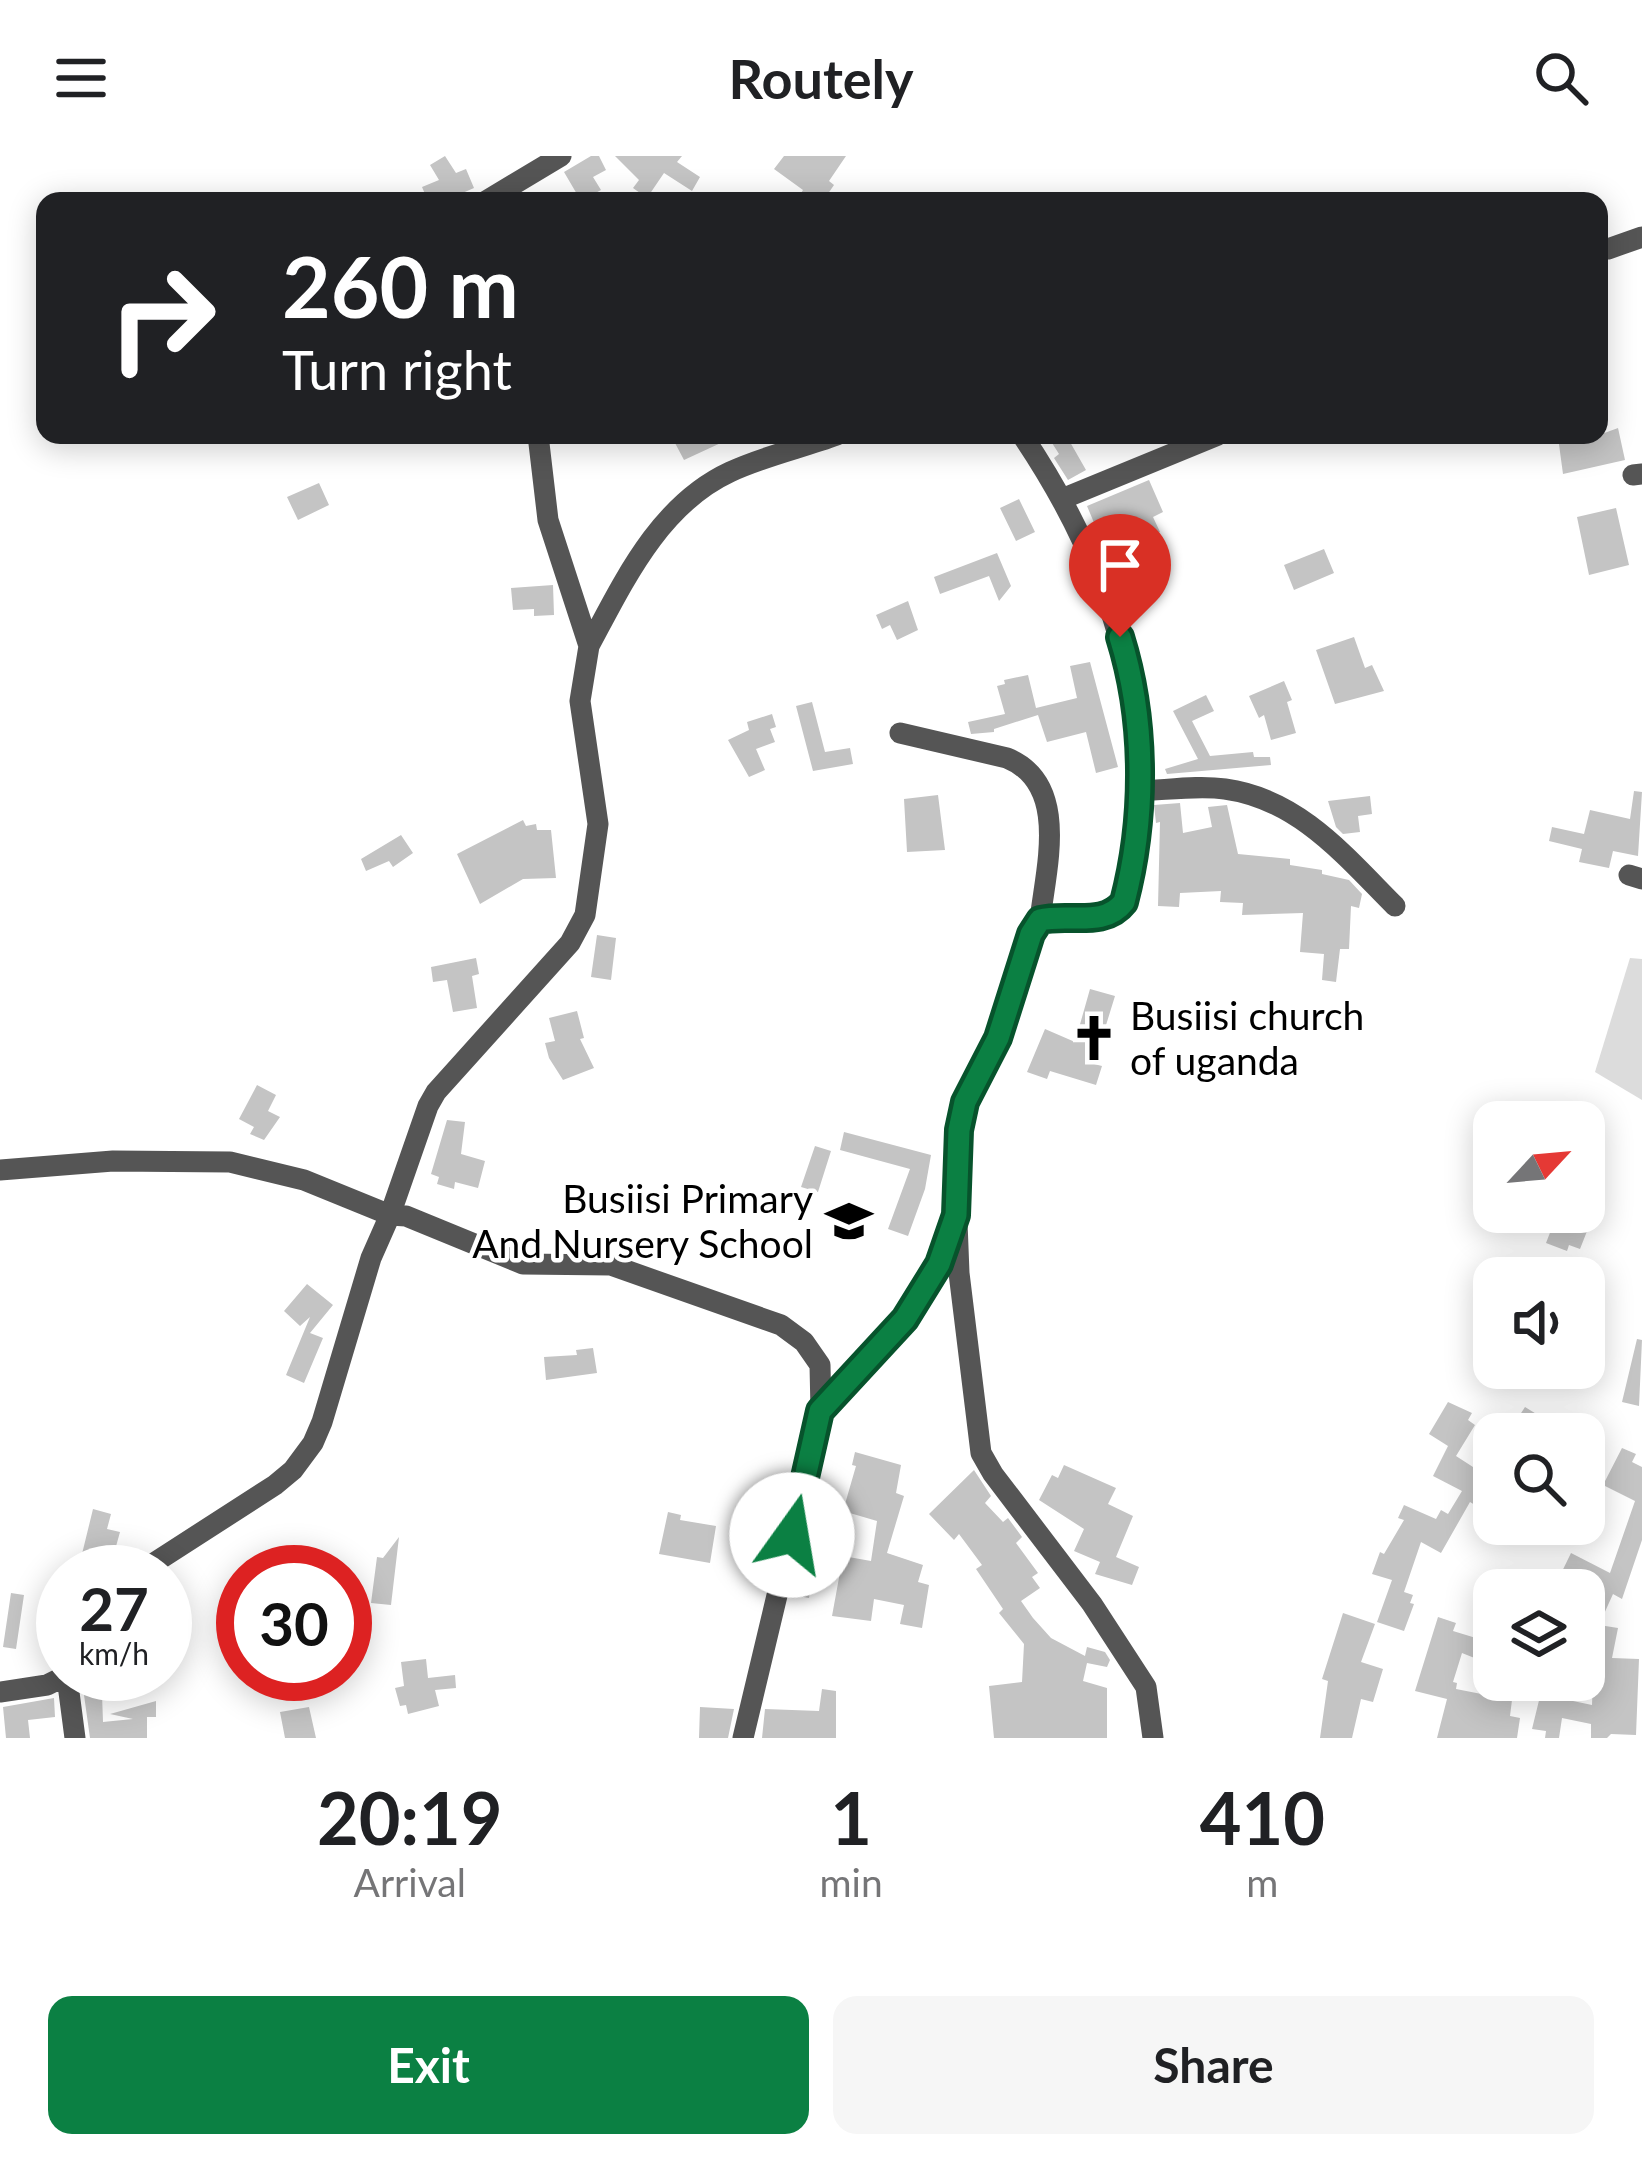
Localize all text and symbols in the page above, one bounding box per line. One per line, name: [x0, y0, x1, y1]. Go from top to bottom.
icon: menu: [48, 45, 114, 111]
icon: search: [1528, 45, 1594, 111]
text: Routely: [728, 46, 914, 111]
text: 260 m: [282, 235, 519, 336]
icon: right: [84, 240, 240, 396]
text: Turn right: [282, 337, 512, 402]
pin: [1069, 514, 1171, 637]
icon: arrive: [1087, 532, 1153, 598]
place label: Busiisi church of uganda: [1130, 992, 1364, 1083]
church icon: Busiisi church of uganda: [1069, 1013, 1119, 1063]
north arrow: [1473, 1101, 1605, 1233]
map controls: [1473, 1101, 1605, 1701]
place label: Busiisi Primary And Nursery School: [472, 1175, 813, 1266]
school or university icon: Busiisi Primary And Nursery School: [824, 1196, 874, 1246]
button: sound: [1473, 1257, 1605, 1389]
button: search: [1473, 1413, 1605, 1545]
position arrow: [729, 1472, 855, 1598]
speed limit sign: 30: [216, 1545, 372, 1701]
button: layers: [1473, 1569, 1605, 1701]
text: 27: [79, 1572, 149, 1644]
text: km/h: [79, 1635, 149, 1671]
text: 20:19: [317, 1774, 503, 1860]
text: 1: [830, 1774, 872, 1860]
text: 410: [1200, 1774, 1325, 1860]
text: Arrival: [354, 1859, 466, 1905]
text: min: [820, 1859, 883, 1905]
text: m: [1246, 1859, 1278, 1905]
button: Exit: [48, 1996, 809, 2134]
button: Share: [833, 1996, 1594, 2134]

